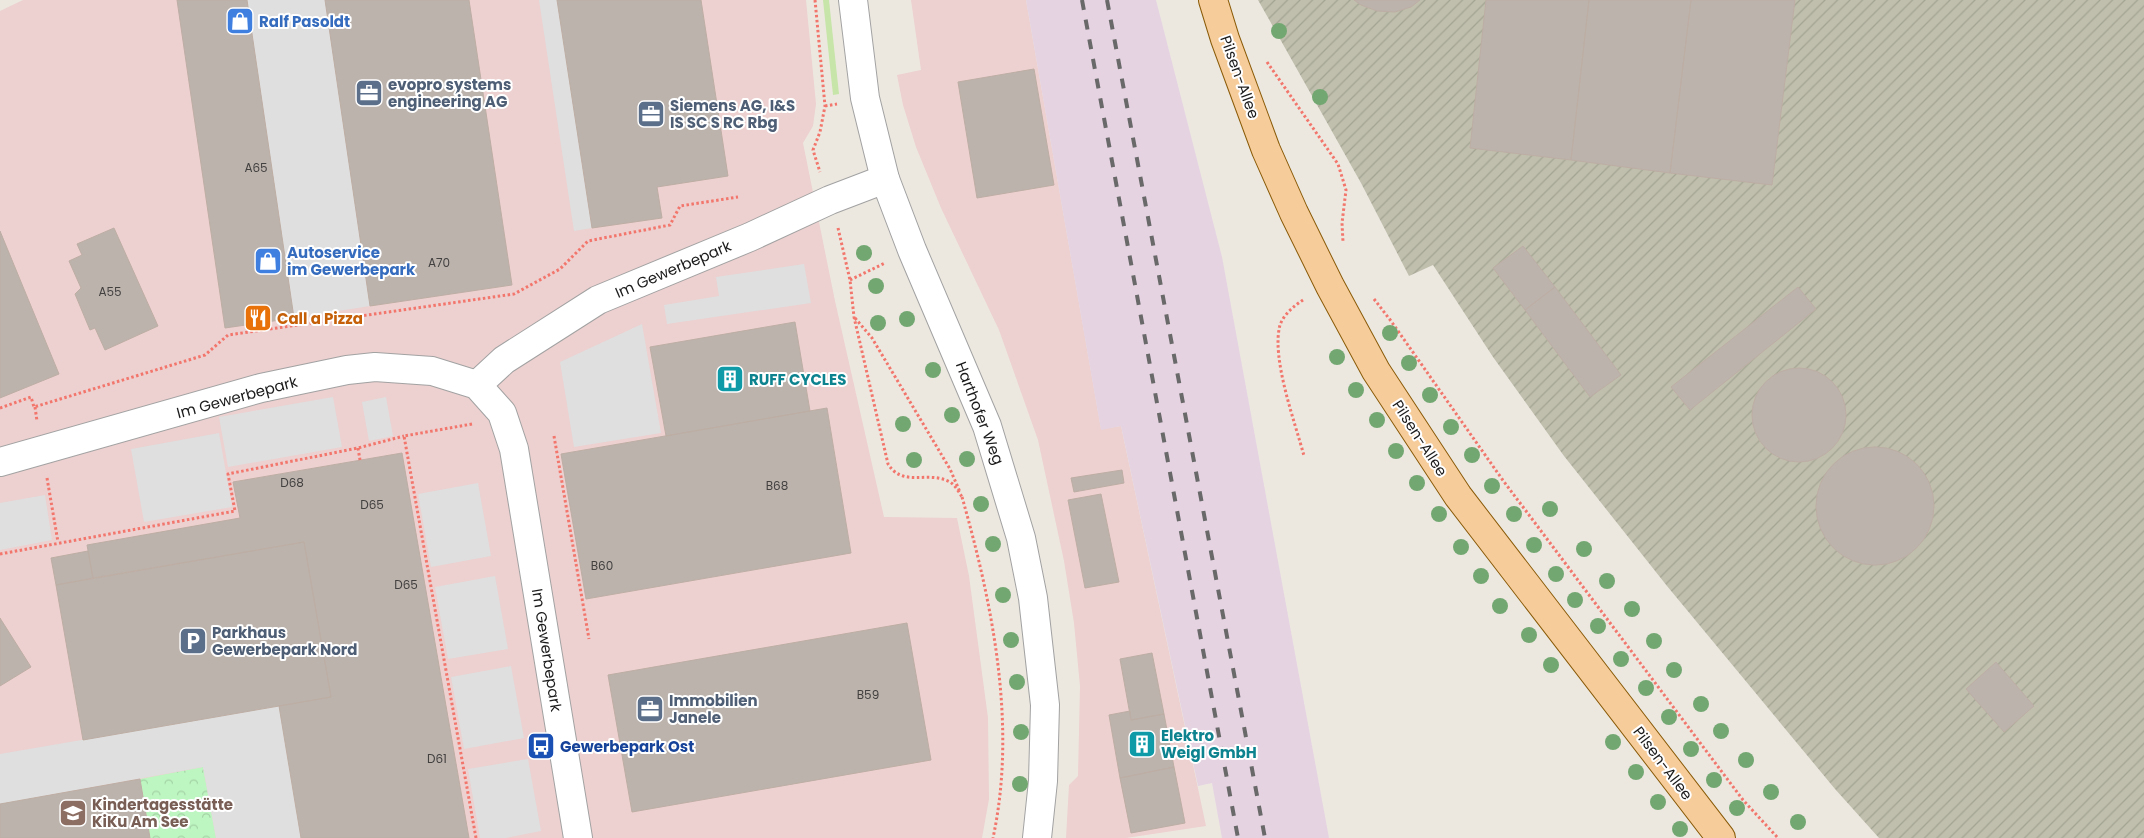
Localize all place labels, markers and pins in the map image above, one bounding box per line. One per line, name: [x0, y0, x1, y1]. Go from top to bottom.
shop icon: Ralf Pasoldt: [225, 6, 255, 36]
place label: Ralf Pasoldt: [259, 11, 350, 32]
place label: evopro systems engineering AG: [388, 74, 511, 112]
office icon: evopro systems engineering AG: [354, 78, 384, 108]
place label: Siemens AG, I&S IS SC S RC Rbg: [670, 95, 795, 133]
office icon: Siemens AG, I&S IS SC S RC Rbg: [636, 99, 666, 129]
place label: Autoservice im Gewerbepark: [287, 242, 416, 280]
shop icon: Autoservice im Gewerbepark: [253, 246, 283, 276]
restaurant icon: Call a Pizza: [243, 303, 273, 333]
place label: Call a Pizza: [277, 308, 363, 329]
building icon: RUFF CYCLES: [715, 364, 745, 394]
place label: RUFF CYCLES: [749, 369, 846, 390]
place label: Parkhaus Gewerbepark Nord: [212, 622, 357, 660]
parking icon: Parkhaus Gewerbepark Nord: [178, 626, 208, 656]
place label: Immobilien Janele: [669, 690, 758, 728]
office icon: Immobilien Janele: [635, 694, 665, 724]
place label: Elektro Weigl GmbH: [1161, 725, 1257, 763]
building icon: Elektro Weigl GmbH: [1127, 729, 1157, 759]
bus stop icon: Gewerbepark Ost: [526, 731, 556, 761]
place label: Gewerbepark Ost: [560, 736, 694, 757]
place label: Kindertagesstätte KiKu Am See: [92, 794, 233, 832]
school or university icon: Kindertagesstätte KiKu Am See: [58, 798, 88, 828]

